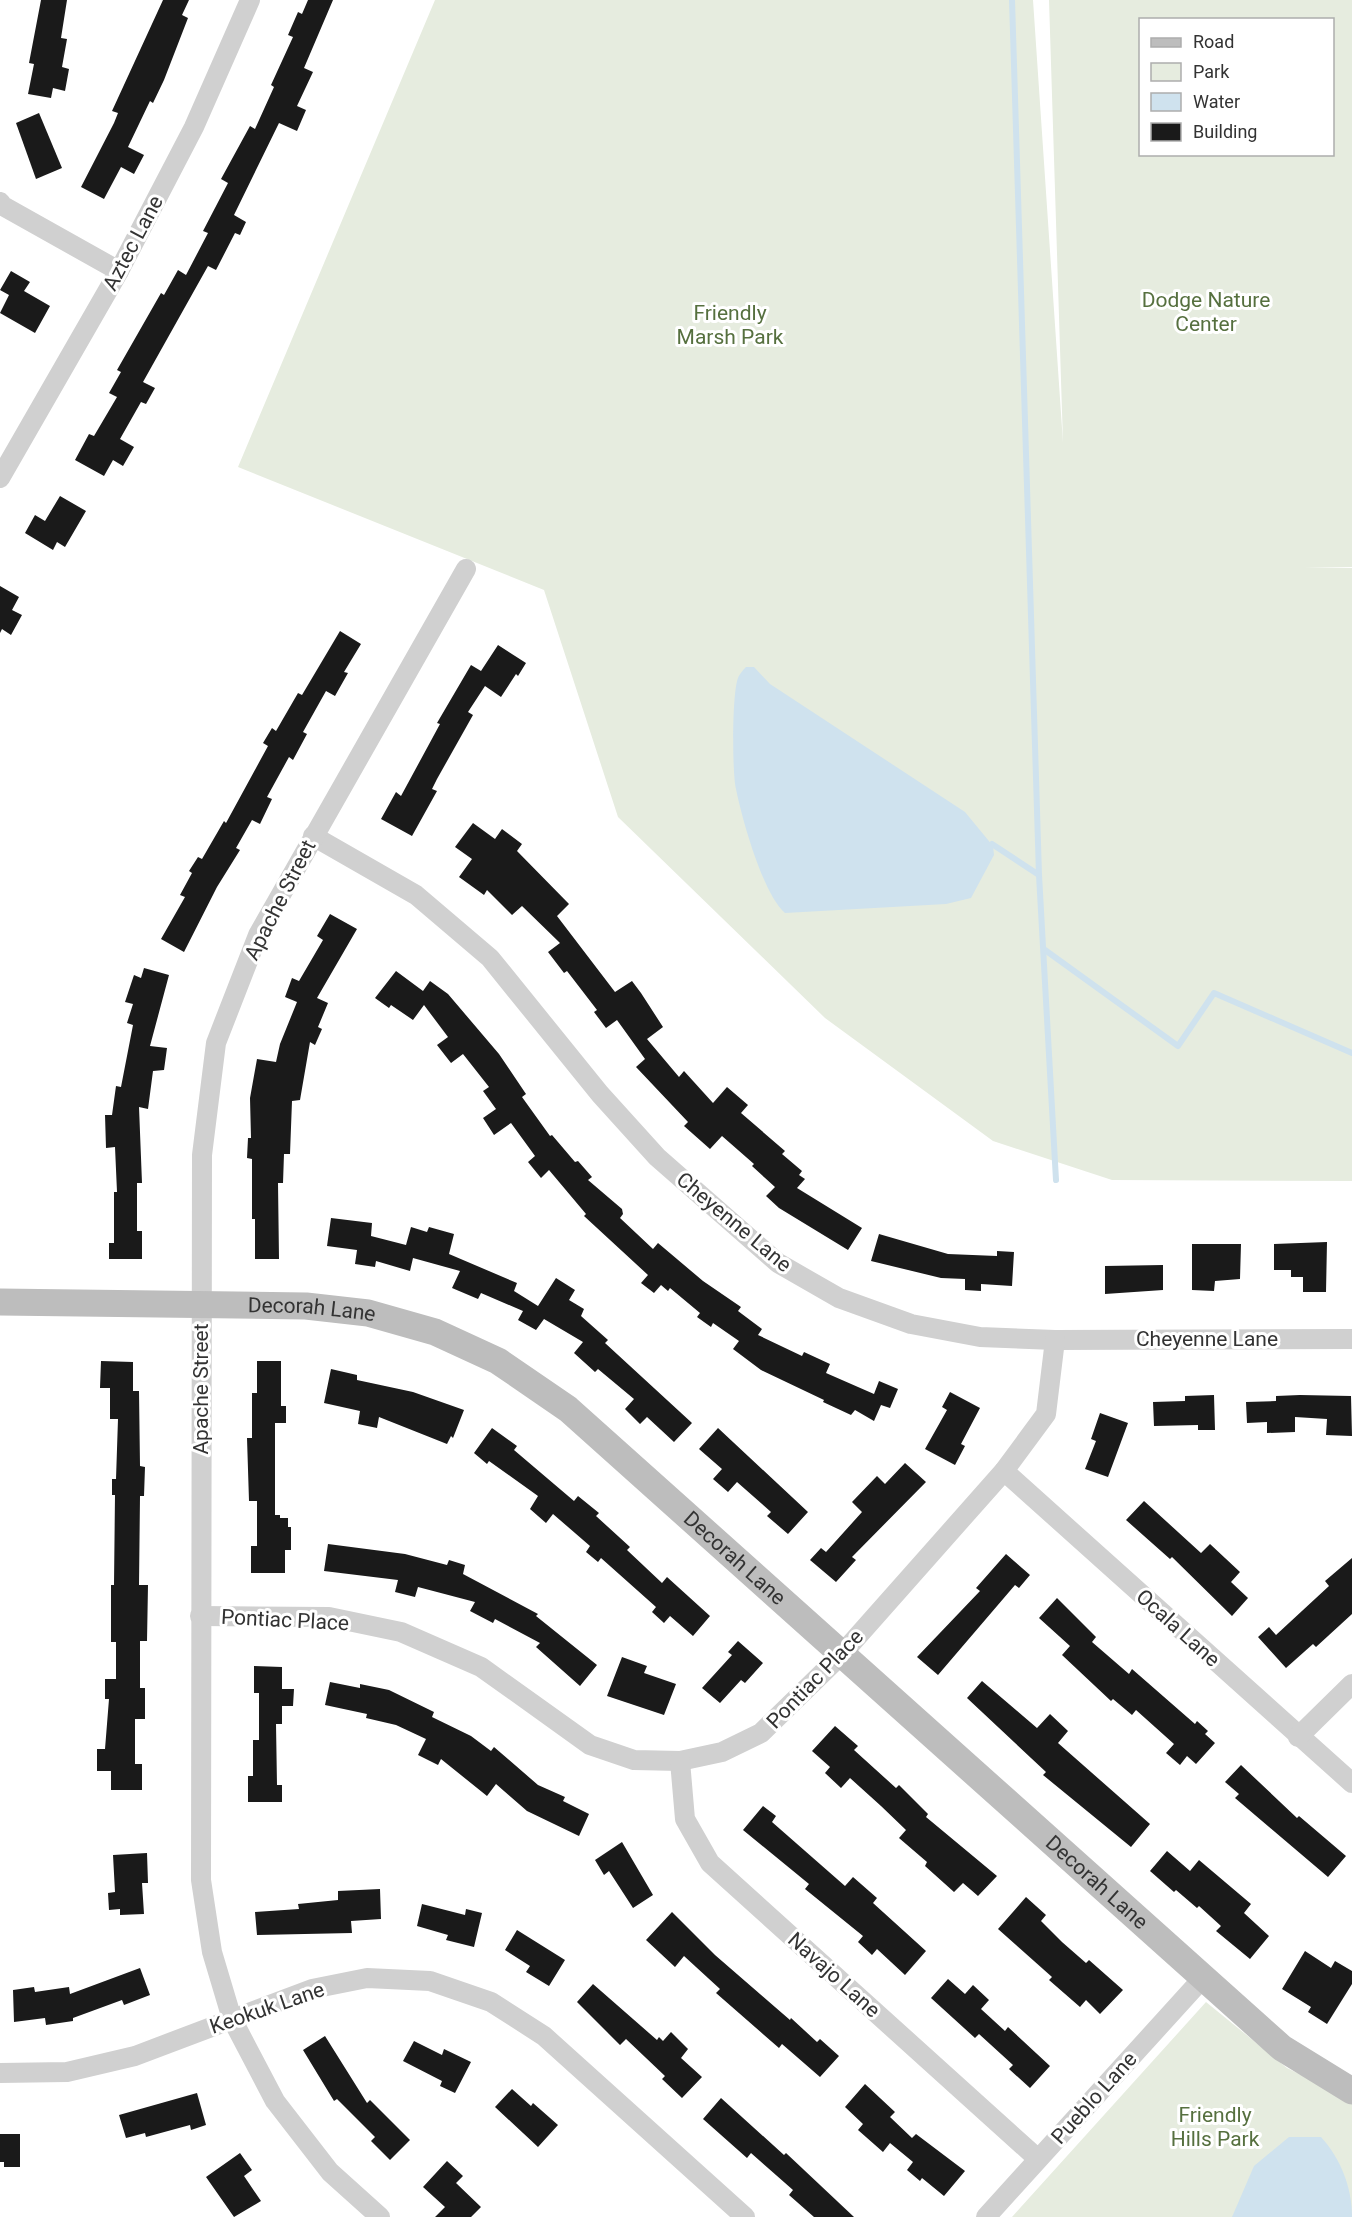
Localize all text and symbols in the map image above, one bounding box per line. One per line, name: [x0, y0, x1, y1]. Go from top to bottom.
legend: [1139, 18, 1334, 156]
text: Road: [1193, 31, 1234, 52]
text: Park: [1193, 61, 1230, 82]
text: Water: [1193, 91, 1240, 112]
text: Building: [1193, 121, 1257, 142]
street label: Aztec Lane: [98, 191, 168, 295]
park label: Dodge Nature Center: [1142, 288, 1270, 336]
park label: Friendly Marsh Park: [677, 301, 784, 349]
street label: Apache Street: [240, 836, 321, 964]
street label: Cheyenne Lane: [672, 1167, 796, 1277]
street label: Decorah Lane: [248, 1293, 379, 1327]
street label: Apache Street: [189, 1323, 213, 1455]
street label: Cheyenne Lane: [1136, 1327, 1278, 1351]
street label: Decorah Lane: [679, 1506, 791, 1610]
street label: Ocala Lane: [1131, 1584, 1225, 1672]
street label: Pontiac Place: [220, 1605, 350, 1635]
street label: Pontiac Place: [762, 1625, 868, 1733]
street label: Decorah Lane: [1041, 1831, 1153, 1934]
street label: Navajo Lane: [783, 1927, 885, 2023]
street label: Keokuk Lane: [207, 1977, 327, 2039]
street label: Pueblo Lane: [1046, 2047, 1142, 2149]
park label: Friendly Hills Park: [1171, 2103, 1260, 2151]

